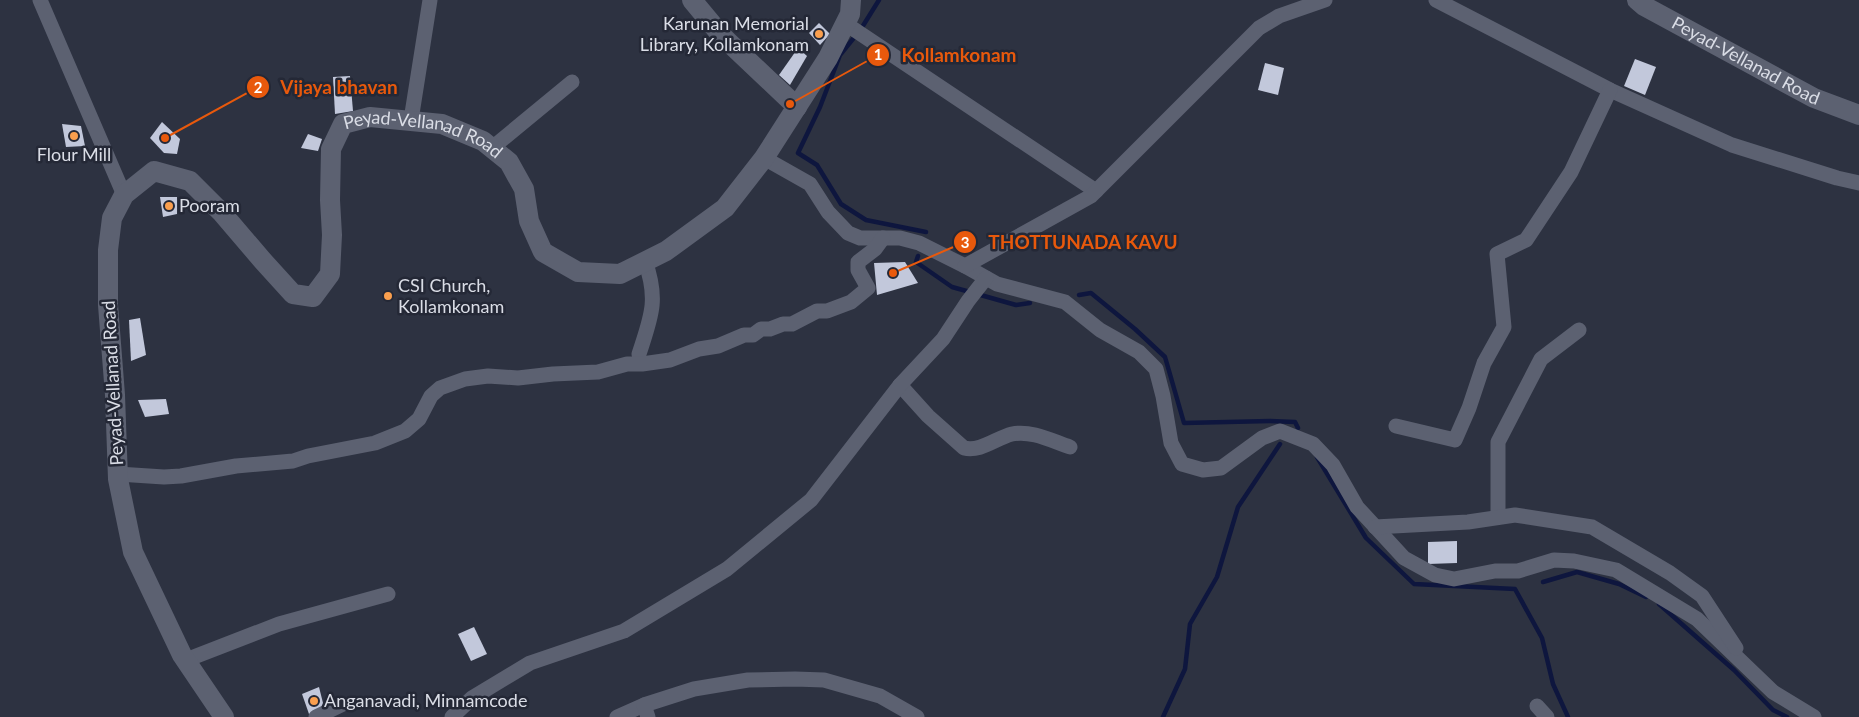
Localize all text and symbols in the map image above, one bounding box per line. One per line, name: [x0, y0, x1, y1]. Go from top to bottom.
street label: Peyad-Vellanad Road: [1668, 11, 1823, 109]
place label: Karunan Memorial Library, Kollamkonam: [640, 12, 809, 55]
marker: Karunan Memorial Library, Kollamkonam: [813, 28, 825, 40]
callout: Kollamkonam: [866, 38, 1026, 72]
text: Kollamkonam: [901, 43, 1017, 66]
text: 1: [874, 45, 882, 63]
callout: Vijaya bhavan: [246, 70, 408, 104]
text: Vijaya bhavan: [279, 75, 398, 98]
text: 2: [254, 78, 263, 96]
street label: Peyad-Vellanad Road: [341, 105, 507, 162]
marker: Flour Mill: [68, 130, 80, 142]
place label: Flour Mill: [37, 143, 111, 165]
place label: Pooram: [179, 194, 240, 216]
marker: Pooram: [163, 200, 175, 212]
callout: THOTTUNADA KAVU: [953, 225, 1188, 259]
text: THOTTUNADA KAVU: [988, 230, 1178, 253]
text: 3: [961, 233, 969, 251]
place label: CSI Church, Kollamkonam: [398, 274, 504, 317]
marker: CSI Church, Kollamkonam: [382, 290, 394, 302]
street label: Peyad-Vellanad Road: [97, 300, 127, 466]
place label: Anganavadi, Minnamcode: [324, 689, 527, 711]
marker: Anganavadi, Minnamcode: [308, 695, 320, 707]

